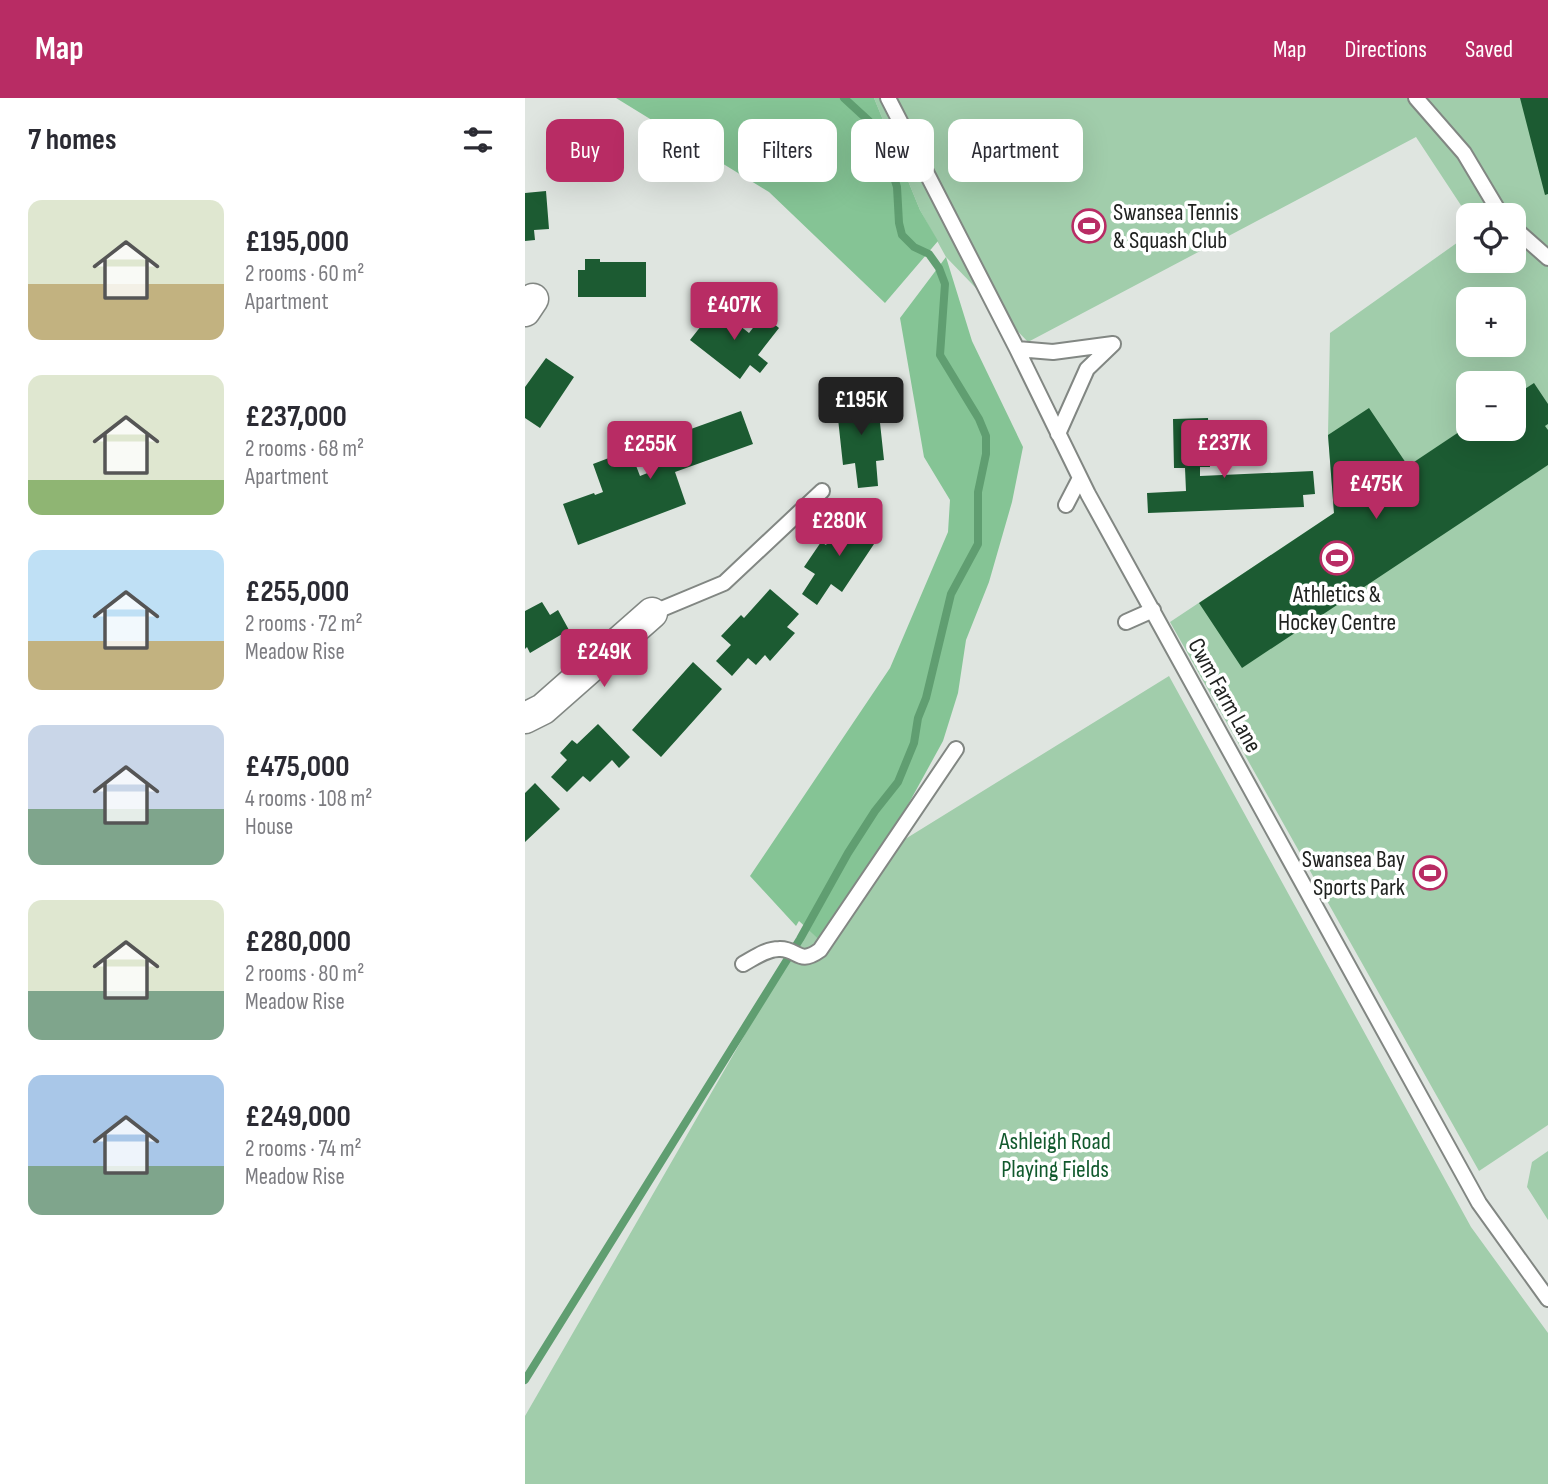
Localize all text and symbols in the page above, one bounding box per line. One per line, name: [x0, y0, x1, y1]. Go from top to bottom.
text: Map: [35, 29, 84, 69]
text: Map: [1273, 35, 1306, 64]
text: Directions: [1344, 35, 1427, 64]
text: Saved: [1465, 35, 1513, 64]
chip: Buy: [546, 119, 624, 182]
chip: Rent: [638, 119, 724, 182]
chip: Filters: [738, 119, 837, 182]
chip: New: [851, 119, 934, 182]
chip: Apartment: [948, 119, 1083, 182]
icon: filters: [459, 121, 497, 159]
text: 7 homes: [28, 122, 116, 158]
place label: Swansea Tennis & Squash Club: [1113, 198, 1239, 255]
map controls: [1456, 203, 1526, 441]
button: locate: [1456, 203, 1526, 273]
sports icon: Swansea Tennis & Squash Club: [1070, 207, 1108, 245]
text: £195,000: [245, 224, 349, 260]
icon: home: [84, 228, 168, 312]
text: 2 rooms · 60 m²: [245, 260, 364, 288]
pin: £407K: [685, 282, 783, 342]
button: +: [1456, 287, 1526, 357]
text: Apartment: [245, 288, 329, 316]
text: £407K: [707, 291, 761, 319]
button: −: [1456, 371, 1526, 441]
pin: £195K: [812, 378, 910, 437]
text: £195K: [834, 386, 888, 414]
text: £237,000: [245, 399, 347, 435]
icon: home: [84, 403, 168, 487]
pin: £237K: [1175, 420, 1273, 480]
pin: £255K: [601, 422, 699, 481]
text: £237K: [1197, 429, 1251, 457]
text: £255K: [623, 430, 677, 458]
text: 2 rooms · 68 m²: [245, 435, 364, 463]
pin: £475K: [1327, 462, 1425, 521]
text: Apartment: [245, 463, 329, 491]
text: £475K: [1349, 470, 1403, 498]
pin: £280K: [790, 498, 888, 558]
text: £280K: [811, 507, 867, 535]
sports icon: Athletics & Hockey Centre: [1318, 539, 1356, 577]
text: £255,000: [245, 574, 349, 610]
icon: home: [84, 578, 168, 662]
place label: Athletics & Hockey Centre: [1278, 580, 1396, 637]
text: 2 rooms · 72 m²: [245, 610, 363, 638]
pin: £249K: [555, 630, 653, 689]
street label: Cwm Farm Lane: [1181, 633, 1268, 758]
text: Meadow Rise: [245, 638, 345, 666]
text: £249K: [577, 638, 631, 666]
text: £475,000: [245, 749, 350, 785]
icon: home: [84, 753, 168, 837]
text: 4 rooms · 108 m²: [245, 785, 372, 813]
text: House: [245, 813, 293, 841]
place label: Swansea Bay Sports Park: [1302, 845, 1405, 902]
sports icon: Swansea Bay Sports Park: [1411, 854, 1449, 892]
text: £280,000: [245, 924, 351, 960]
icon: home: [84, 928, 168, 1012]
text: 2 rooms · 80 m²: [245, 960, 364, 988]
text: Meadow Rise: [245, 988, 345, 1016]
text: £249,000: [245, 1099, 351, 1135]
icon: home: [84, 1103, 168, 1187]
park label: Ashleigh Road Playing Fields: [998, 1127, 1111, 1184]
text: 2 rooms · 74 m²: [245, 1135, 362, 1163]
text: Meadow Rise: [245, 1163, 345, 1191]

